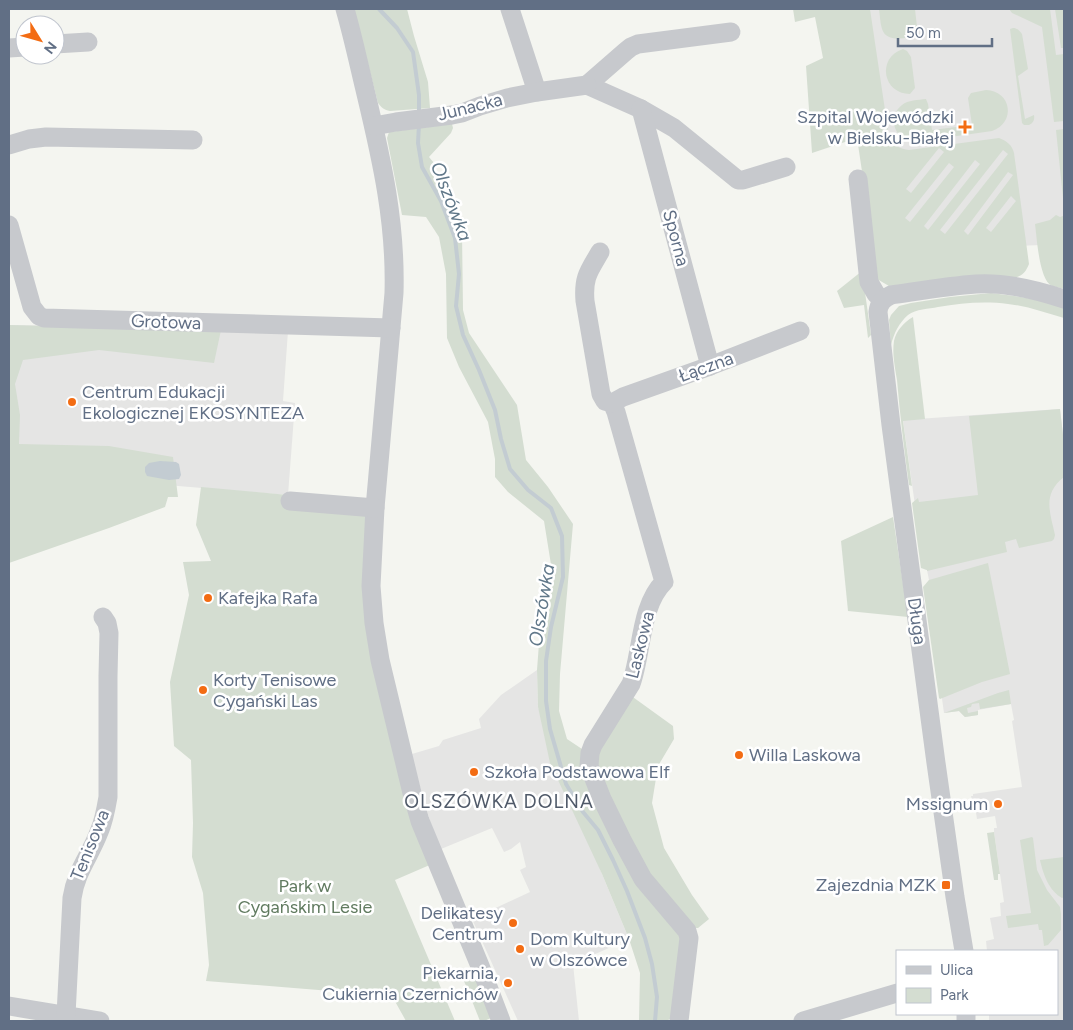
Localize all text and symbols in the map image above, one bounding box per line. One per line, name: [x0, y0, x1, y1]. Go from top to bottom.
north arrow: [15, 15, 65, 65]
scale bar: [898, 15, 992, 47]
text: 50 m: [906, 24, 941, 42]
text: N: [40, 38, 60, 57]
street label: Junacka: [435, 88, 505, 126]
place label: Szpital Wojewódzki w Bielsku-Białej: [797, 106, 954, 149]
marker: Szpital Wojewódzki w Bielsku-Białej: [958, 120, 972, 134]
water label: Olszówka: [426, 158, 477, 244]
street label: Sporna: [658, 207, 694, 269]
street label: Grotowa: [131, 310, 201, 334]
street label: Łączna: [676, 347, 736, 387]
place label: Centrum Edukacji Ekologicznej EKOSYNTEZA: [82, 381, 304, 424]
marker: Centrum Edukacji Ekologicznej EKOSYNTEZA: [66, 396, 78, 408]
water label: Olszówka: [524, 562, 559, 648]
place label: Kafejka Rafa: [218, 587, 318, 609]
marker: Kafejka Rafa: [202, 592, 214, 604]
street label: Długa: [903, 596, 931, 646]
street label: Laskowa: [621, 609, 659, 681]
place label: Korty Tenisowe Cygański Las: [213, 669, 336, 712]
marker: Korty Tenisowe Cygański Las: [197, 684, 209, 696]
place label: Willa Laskowa: [749, 744, 861, 766]
marker: Willa Laskowa: [733, 749, 745, 761]
place label: Szkoła Podstawowa Elf: [484, 761, 670, 783]
marker: Szkoła Podstawowa Elf: [468, 766, 480, 778]
district label: OLSZÓWKA DOLNA: [404, 790, 594, 813]
place label: Mssignum: [906, 793, 988, 815]
marker: Mssignum: [992, 798, 1004, 810]
street label: Tenisowa: [66, 806, 114, 884]
place label: Zajezdnia MZK: [816, 874, 936, 896]
park label: Park w Cygańskim Lesie: [238, 875, 372, 918]
marker: Zajezdnia MZK: [940, 879, 952, 891]
place label: Delikatesy Centrum: [420, 902, 504, 945]
marker: Delikatesy Centrum: [507, 917, 519, 929]
place label: Dom Kultury w Olszówce: [530, 928, 630, 971]
marker: Dom Kultury w Olszówce: [514, 943, 526, 955]
legend: [896, 950, 1058, 1015]
text: Ulica: [940, 961, 973, 979]
place label: Piekarnia, Cukiernia Czernichów: [322, 962, 498, 1005]
marker: Piekarnia, Cukiernia Czernichów: [502, 977, 514, 989]
text: Park: [940, 986, 969, 1004]

